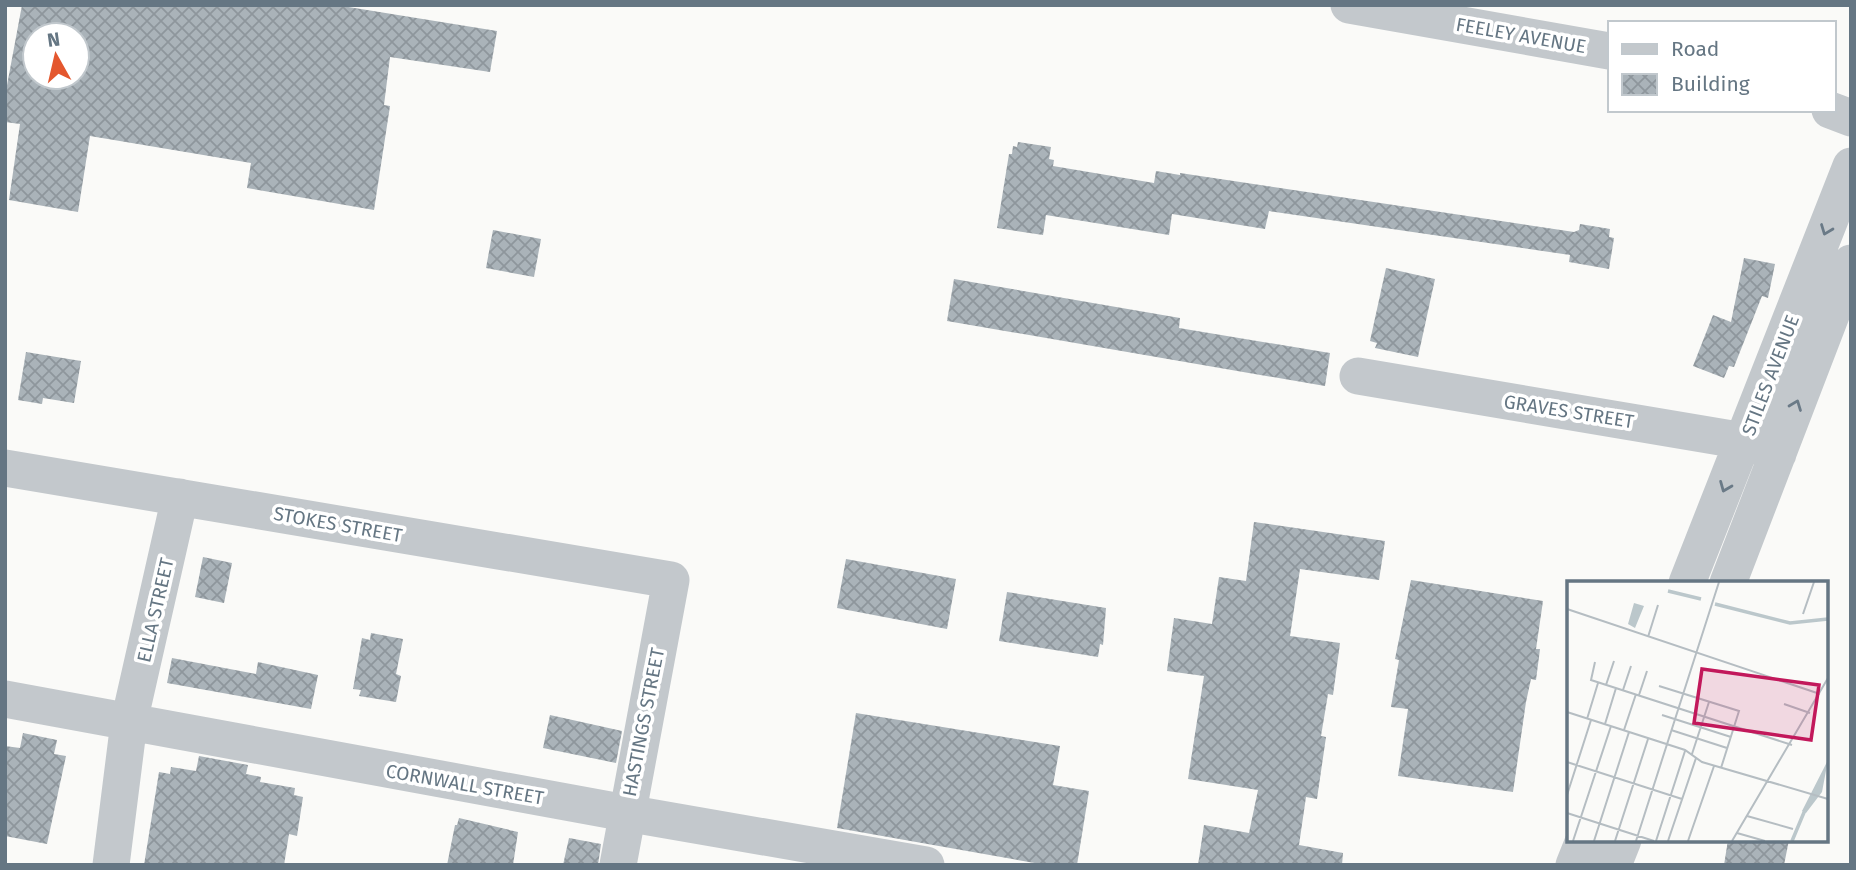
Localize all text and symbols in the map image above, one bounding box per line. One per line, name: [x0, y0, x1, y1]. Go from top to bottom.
street label: FEELEY AVENUE: [1454, 13, 1588, 58]
north arrow: [21, 21, 91, 91]
legend: [1608, 21, 1835, 112]
text: N: [46, 27, 62, 52]
text: Road: [1671, 36, 1719, 62]
text: Building: [1671, 71, 1750, 97]
one-way arrow: [1820, 223, 1834, 235]
street label: STILES AVENUE: [1737, 312, 1804, 439]
street label: GRAVES STREET: [1502, 390, 1636, 433]
one-way arrow: [1788, 400, 1802, 412]
one-way arrow: [1720, 481, 1734, 493]
street label: STOKES STREET: [272, 502, 404, 547]
street label: ELLA STREET: [132, 556, 179, 665]
inset map: [1567, 581, 1828, 842]
street label: HASTINGS STREET: [618, 646, 669, 798]
street label: CORNWALL STREET: [384, 759, 546, 810]

